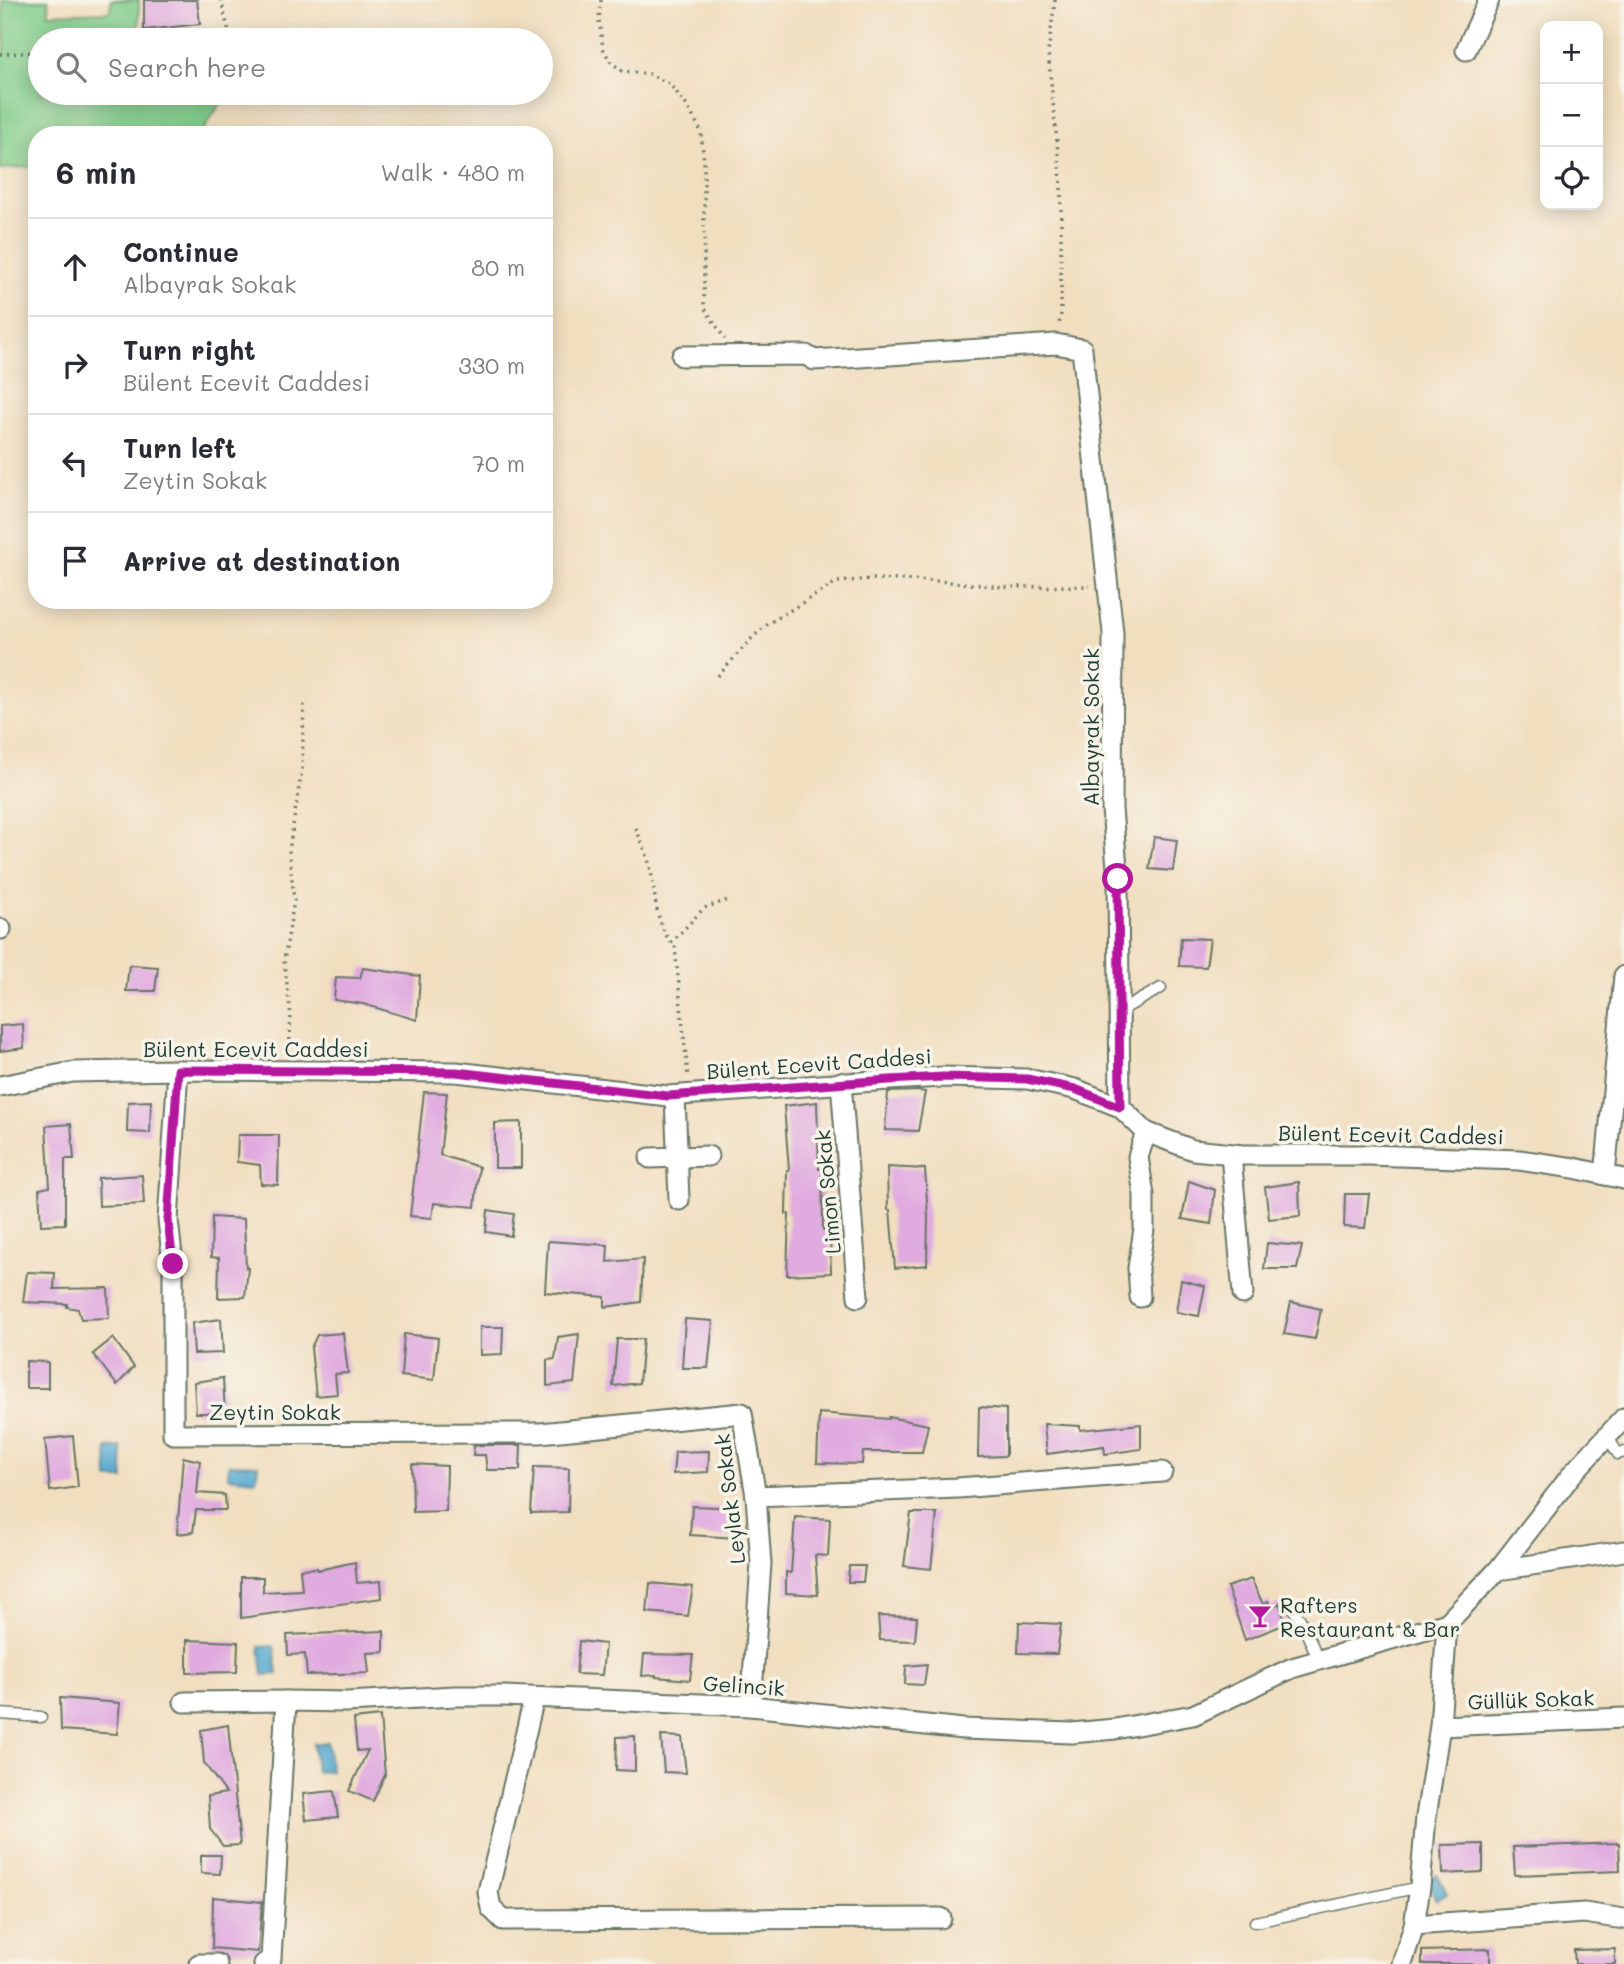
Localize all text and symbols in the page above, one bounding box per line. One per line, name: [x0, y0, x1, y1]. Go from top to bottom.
map controls: [1540, 21, 1603, 210]
button: +: [1540, 21, 1603, 84]
search box: [28, 28, 553, 105]
icon: search: [52, 48, 90, 86]
text: Search here: [108, 50, 266, 84]
button: −: [1540, 84, 1603, 147]
button: locate: [1540, 147, 1603, 210]
text: 6 min: [56, 152, 136, 192]
text: Walk · 480 m: [380, 157, 525, 187]
text: Continue: [123, 235, 239, 269]
icon: ahead: [56, 248, 94, 286]
text: 80 m: [471, 252, 525, 282]
text: Albayrak Sokak: [123, 269, 296, 299]
text: Turn right: [123, 333, 256, 367]
icon: right: [56, 346, 94, 384]
text: 330 m: [458, 350, 525, 380]
text: Bülent Ecevit Caddesi: [123, 367, 370, 397]
text: Turn left: [123, 431, 236, 465]
icon: left: [56, 444, 94, 482]
text: 70 m: [472, 448, 525, 478]
text: Zeytin Sokak: [123, 465, 267, 495]
icon: arrive: [56, 542, 94, 580]
text: Arrive at destination: [123, 544, 400, 578]
street label: Albayrak Sokak: [1077, 648, 1104, 806]
route start: [1102, 863, 1133, 894]
street label: Bülent Ecevit Caddesi: [143, 1035, 369, 1062]
street label: Bülent Ecevit Caddesi: [706, 1042, 932, 1084]
street label: Bülent Ecevit Caddesi: [1278, 1119, 1504, 1149]
street label: Limon Sokak: [808, 1129, 846, 1255]
route end: [157, 1248, 188, 1279]
street label: Zeytin Sokak: [209, 1398, 341, 1425]
street label: Leylak Sokak: [708, 1432, 750, 1566]
place label: Rafters Restaurant & Bar: [1280, 1591, 1460, 1642]
bar icon: Rafters Restaurant & Bar: [1246, 1602, 1274, 1630]
street label: Gelincik: [702, 1669, 786, 1701]
street label: Güllük Sokak: [1467, 1683, 1595, 1715]

